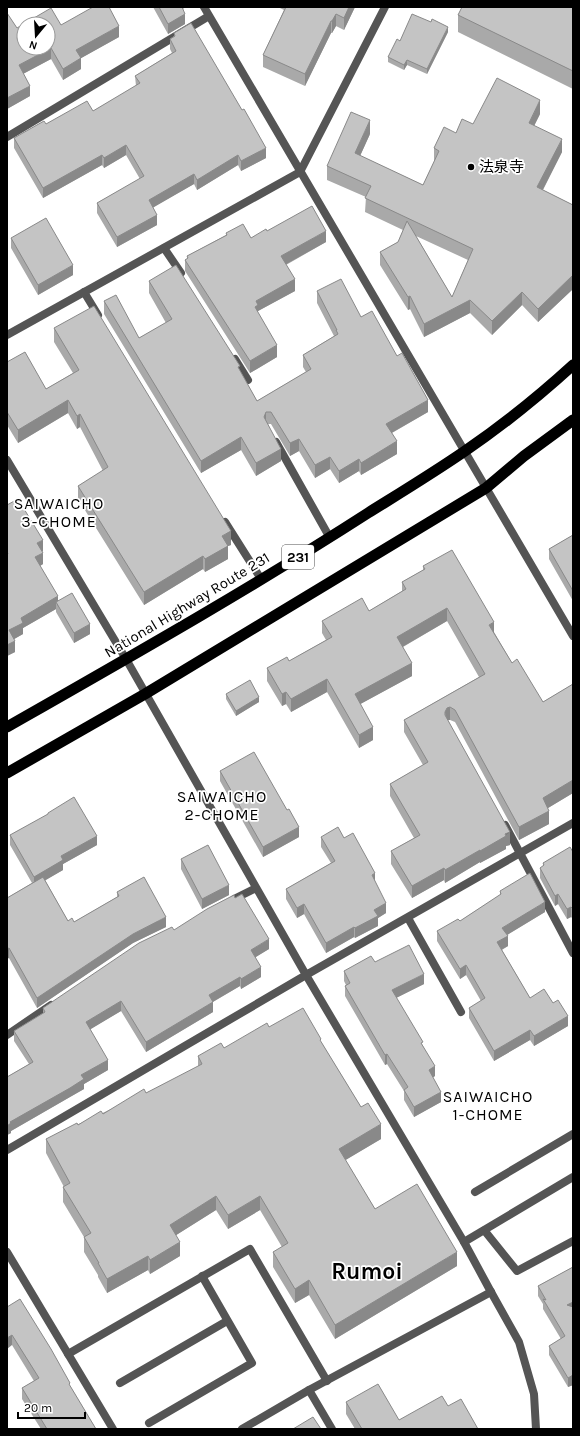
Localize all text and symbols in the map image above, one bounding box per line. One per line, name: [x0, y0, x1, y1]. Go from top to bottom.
north arrow: [16, 16, 56, 56]
text: N: [27, 38, 39, 52]
place label: 法泉寺: [479, 158, 524, 176]
marker: 法泉寺: [466, 162, 476, 172]
district label: SAIWAICHO 3-CHOME: [14, 494, 104, 531]
road number: 231: [282, 545, 314, 569]
street label: National Highway Route 231: [101, 548, 273, 662]
district label: SAIWAICHO 2-CHOME: [177, 787, 267, 824]
district label: SAIWAICHO 1-CHOME: [443, 1087, 533, 1124]
district label: Rumoi: [331, 1258, 403, 1285]
scale bar: [18, 1394, 85, 1420]
text: 20 m: [24, 1401, 52, 1415]

